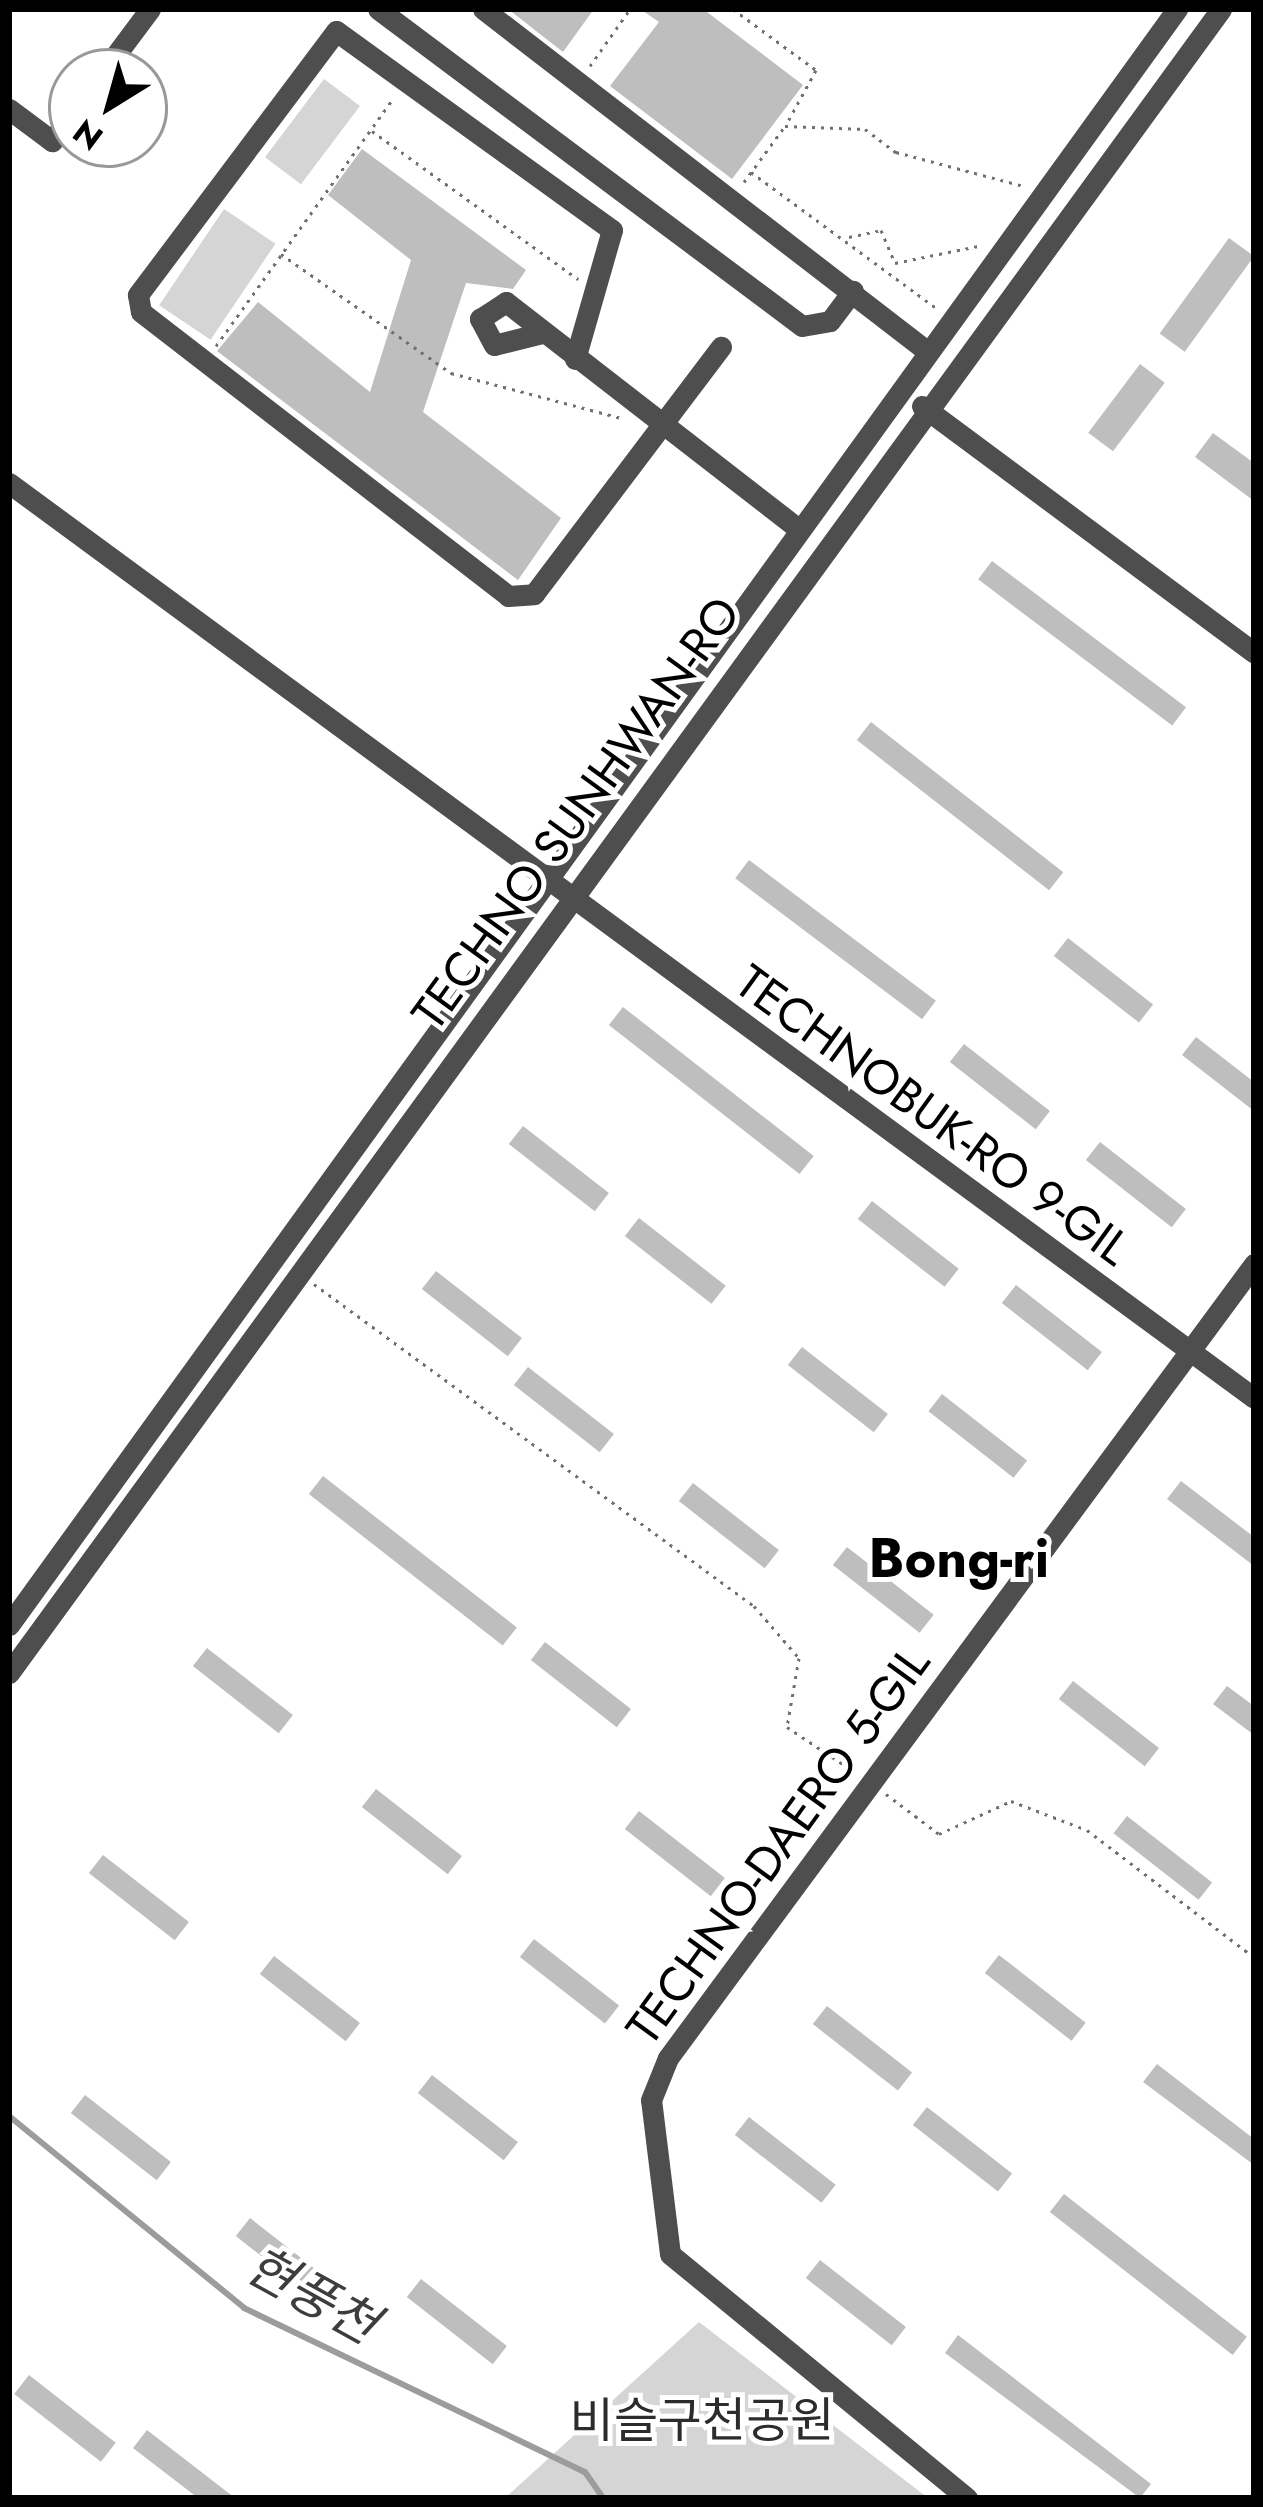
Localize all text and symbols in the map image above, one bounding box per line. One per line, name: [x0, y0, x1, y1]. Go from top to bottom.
north arrow: [48, 48, 168, 168]
text: N: [63, 108, 112, 161]
street label: TECHNO SUNHWAN-RO: [400, 586, 752, 1040]
street label: TECHNOBUK-RO 9-GIL: [725, 953, 1141, 1277]
district label: Bong-ri: [869, 1526, 1049, 1590]
street label: TECHNO-DAERO 5-GIL: [614, 1635, 942, 2055]
water label: 현풍천: [236, 2234, 388, 2356]
park label: 비슬구천공원: [570, 2392, 834, 2450]

